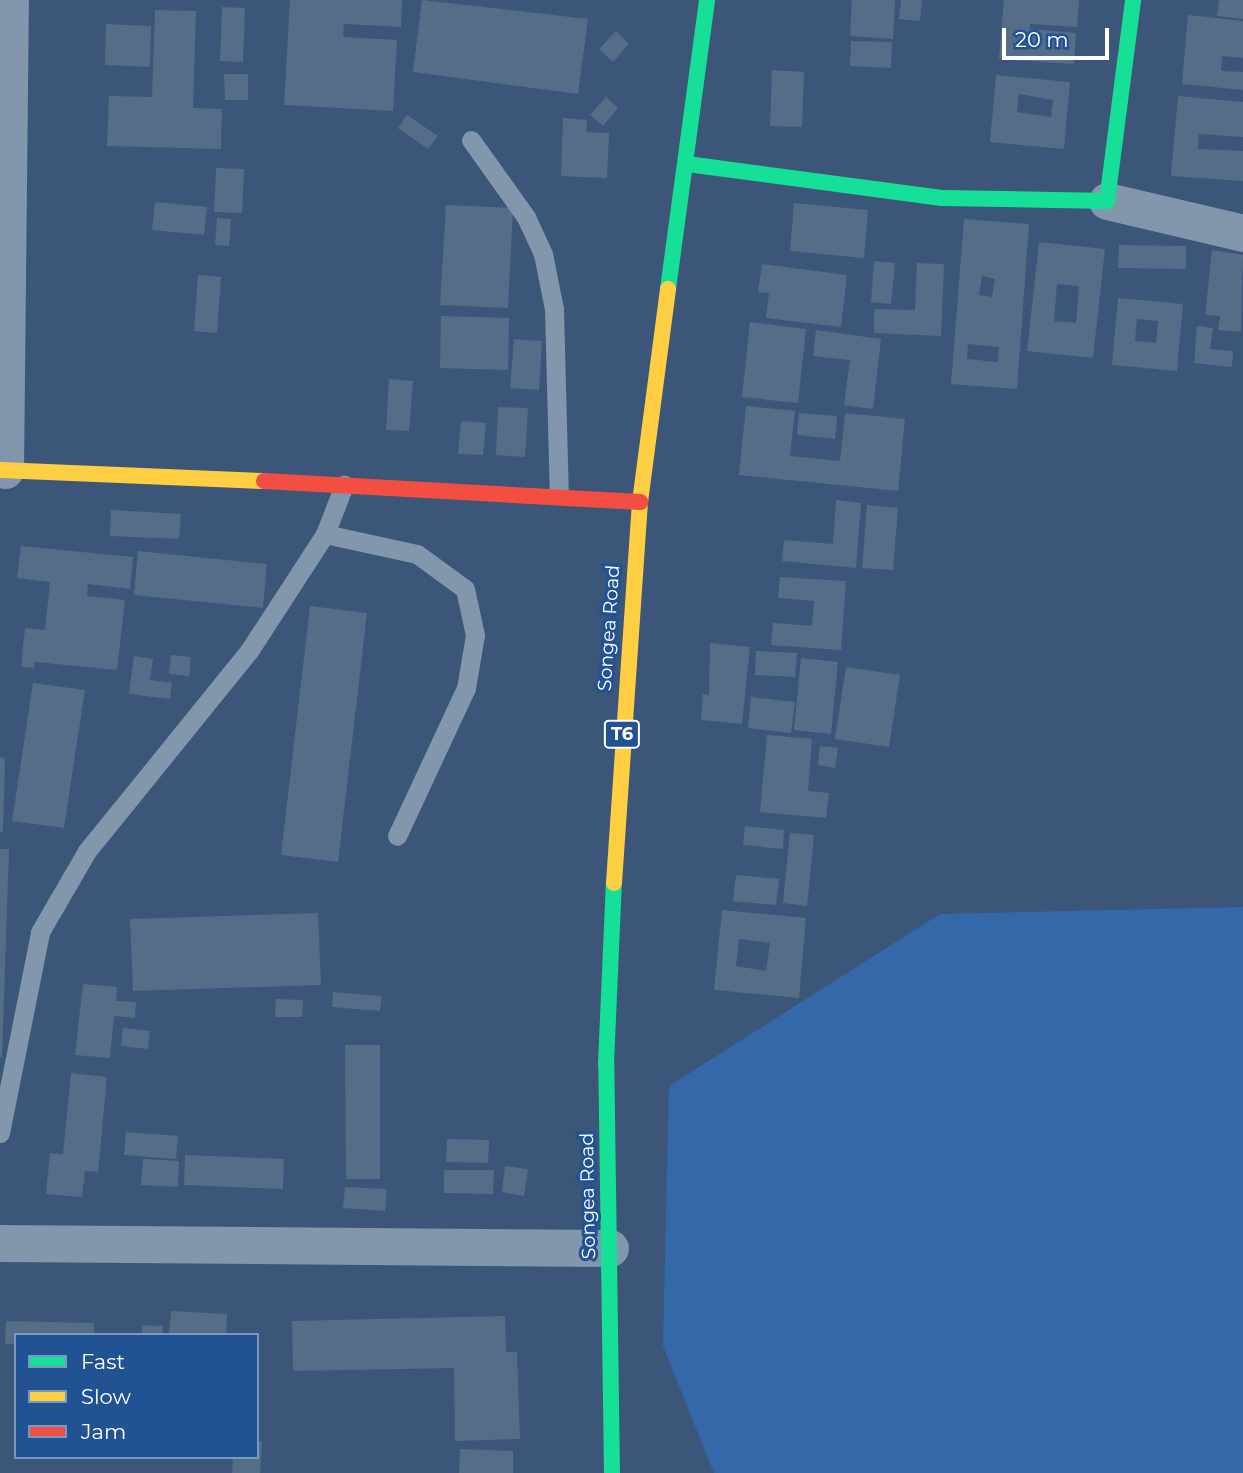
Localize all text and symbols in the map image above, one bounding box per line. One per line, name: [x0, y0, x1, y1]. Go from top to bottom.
scale bar: [1005, 14, 1112, 58]
text: 20 m: [1015, 27, 1069, 52]
street label: Songea Road: [593, 564, 625, 692]
road number: T6: [603, 720, 641, 748]
street label: Songea Road: [575, 1133, 601, 1259]
legend: [14, 1333, 259, 1459]
text: Fast: [81, 1349, 125, 1374]
text: Slow: [81, 1384, 131, 1409]
text: Jam: [81, 1419, 126, 1444]

